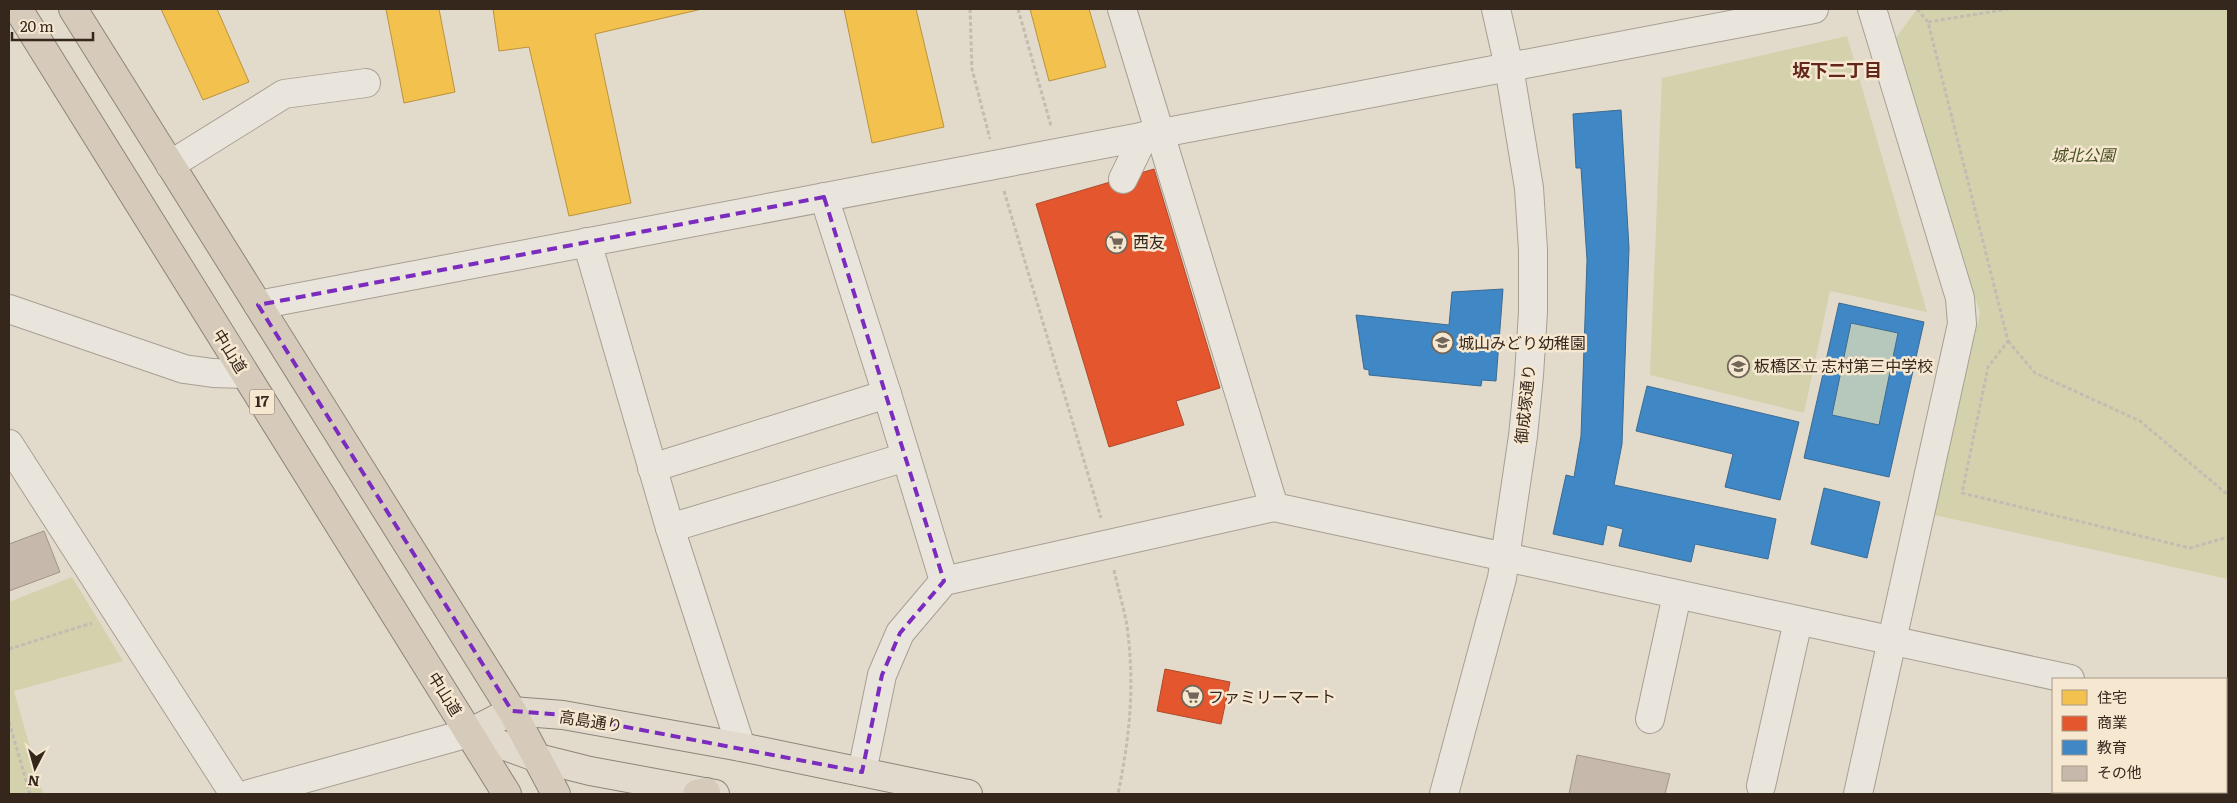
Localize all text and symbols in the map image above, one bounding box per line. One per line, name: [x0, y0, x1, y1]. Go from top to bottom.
scale bar: [12, 10, 94, 42]
text: 20 m: [20, 14, 54, 37]
district label: 坂下二丁目: [1792, 56, 1882, 83]
park label: 城北公園: [2051, 142, 2117, 166]
place label: 西友: [1133, 229, 1165, 253]
supermarket icon: 西友: [1105, 230, 1129, 254]
street label: 中山道: [208, 324, 254, 377]
place label: 城山みどり幼稚園: [1458, 330, 1586, 354]
school or university icon: 城山みどり幼稚園: [1430, 331, 1454, 355]
place label: 板橋区立 志村第三中学校: [1754, 353, 1933, 377]
school or university icon: 板橋区立 志村第三中学校: [1726, 354, 1750, 378]
street label: 御成塚通り: [1508, 363, 1540, 445]
road number: 17: [250, 390, 274, 414]
street label: 中山道: [423, 667, 469, 720]
legend: [2052, 678, 2227, 793]
place label: ファミリーマート: [1208, 684, 1336, 708]
supermarket icon: ファミリーマート: [1180, 685, 1204, 709]
text: 住宅: [2097, 685, 2127, 708]
street label: 高島通り: [558, 703, 625, 737]
text: 商業: [2097, 710, 2127, 733]
text: 教育: [2097, 735, 2127, 758]
north arrow: [10, 743, 60, 793]
text: その他: [2097, 760, 2142, 783]
text: N: [26, 771, 40, 792]

